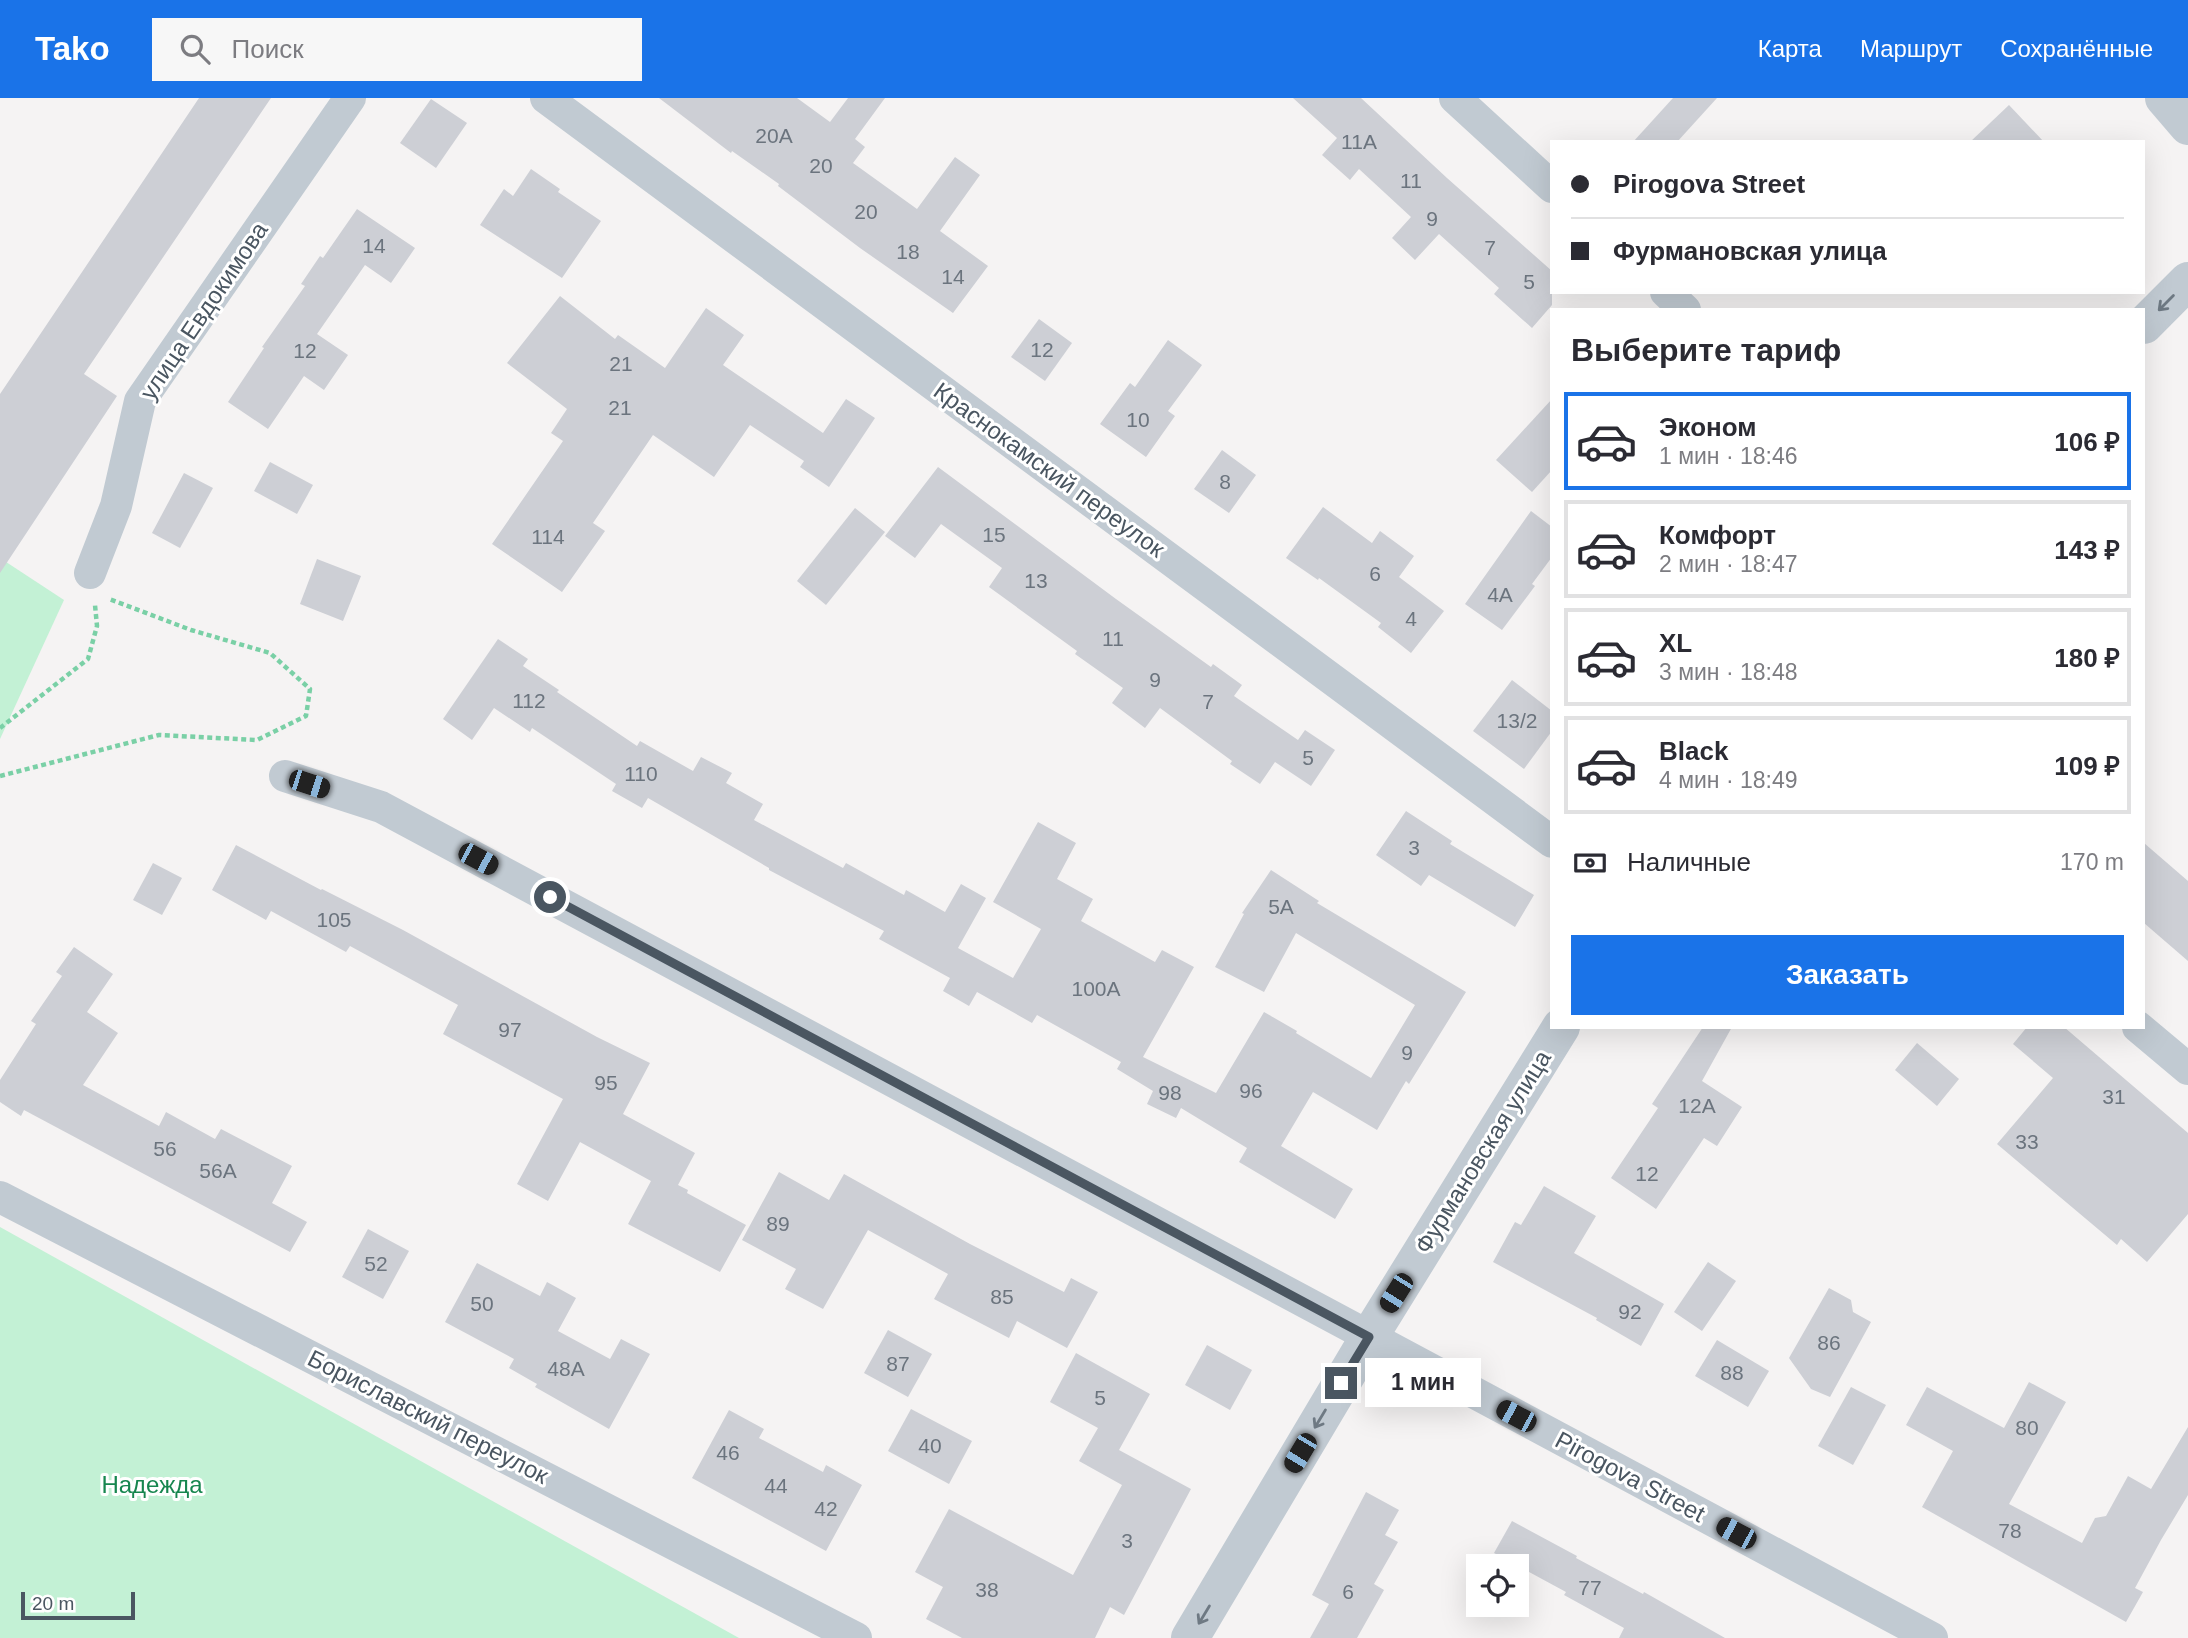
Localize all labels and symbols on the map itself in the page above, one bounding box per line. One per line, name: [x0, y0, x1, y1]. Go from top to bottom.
house number: 20А: [755, 124, 793, 147]
house number: 11А: [1341, 130, 1377, 153]
house number: 20: [809, 154, 833, 177]
house number: 11: [1400, 169, 1422, 192]
house number: 20: [854, 200, 878, 223]
house number: 9: [1426, 207, 1438, 230]
street label: улица Евдокимова: [134, 216, 273, 405]
house number: 14: [362, 234, 386, 257]
house number: 7: [1484, 236, 1496, 259]
house number: 18: [896, 240, 920, 263]
house number: 14: [941, 265, 965, 288]
house number: 5: [1523, 270, 1535, 293]
one-way arrow: [2158, 295, 2175, 312]
house number: 12: [1030, 338, 1054, 361]
house number: 12: [293, 339, 317, 362]
house number: 21: [609, 352, 633, 375]
street label: Краснокамский переулок: [929, 377, 1170, 563]
house number: 21: [608, 396, 632, 419]
house number: 10: [1126, 408, 1150, 431]
house number: 8: [1219, 470, 1231, 493]
house number: 15: [982, 523, 1006, 546]
house number: 114: [531, 525, 565, 548]
house number: 6: [1369, 562, 1381, 585]
house number: 13: [1024, 569, 1048, 592]
house number: 4А: [1487, 583, 1513, 606]
house number: 4: [1405, 607, 1417, 630]
house number: 11: [1102, 627, 1124, 650]
house number: 9: [1149, 668, 1161, 691]
house number: 112: [512, 689, 546, 712]
house number: 7: [1202, 690, 1214, 713]
house number: 13/2: [1497, 709, 1537, 732]
house number: 5: [1302, 746, 1314, 769]
house number: 110: [624, 762, 658, 785]
car: [286, 768, 333, 800]
house number: 3: [1408, 836, 1420, 859]
car: [455, 840, 502, 878]
route start: [534, 881, 566, 913]
house number: 5А: [1268, 895, 1294, 918]
house number: 105: [316, 908, 352, 931]
house number: 100А: [1071, 977, 1121, 1000]
house number: 97: [498, 1018, 522, 1041]
house number: 9: [1401, 1041, 1413, 1064]
street label: Фурмановская улица: [1409, 1045, 1556, 1258]
house number: 95: [594, 1071, 618, 1094]
house number: 96: [1239, 1079, 1263, 1102]
house number: 98: [1158, 1081, 1182, 1104]
house number: 31: [2102, 1085, 2126, 1108]
house number: 12А: [1678, 1094, 1716, 1117]
house number: 33: [2015, 1130, 2039, 1153]
house number: 56: [153, 1137, 177, 1160]
house number: 56А: [199, 1159, 237, 1182]
house number: 12: [1635, 1162, 1659, 1185]
house number: 89: [766, 1212, 790, 1235]
house number: 52: [364, 1252, 388, 1275]
car: [1376, 1270, 1417, 1316]
house number: 85: [990, 1285, 1014, 1308]
house number: 50: [470, 1292, 494, 1315]
house number: 92: [1618, 1300, 1642, 1323]
house number: 86: [1817, 1331, 1841, 1354]
street label: Бориславский переулок: [304, 1344, 553, 1489]
house number: 87: [886, 1352, 910, 1375]
house number: 48А: [547, 1357, 585, 1380]
callout: 1 мин: [1366, 1358, 1481, 1408]
house number: 88: [1720, 1361, 1744, 1384]
route end: [1325, 1367, 1357, 1399]
house number: 5: [1094, 1386, 1106, 1409]
car: [1493, 1397, 1540, 1435]
one-way arrow: [1313, 1409, 1327, 1429]
house number: 80: [2015, 1416, 2039, 1439]
street label: Pirogova Street: [1551, 1426, 1710, 1527]
car: [1281, 1430, 1320, 1476]
house number: 40: [918, 1434, 942, 1457]
house number: 46: [716, 1441, 740, 1464]
park label: Надежда: [101, 1471, 203, 1498]
house number: 44: [764, 1474, 788, 1497]
house number: 42: [814, 1497, 838, 1520]
car: [1713, 1514, 1760, 1552]
house number: 78: [1998, 1519, 2022, 1542]
house number: 3: [1121, 1529, 1133, 1552]
house number: 77: [1578, 1576, 1602, 1599]
house number: 38: [975, 1578, 999, 1601]
house number: 6: [1342, 1580, 1354, 1603]
scale bar: [21, 1589, 135, 1621]
one-way arrow: [1196, 1604, 1210, 1624]

